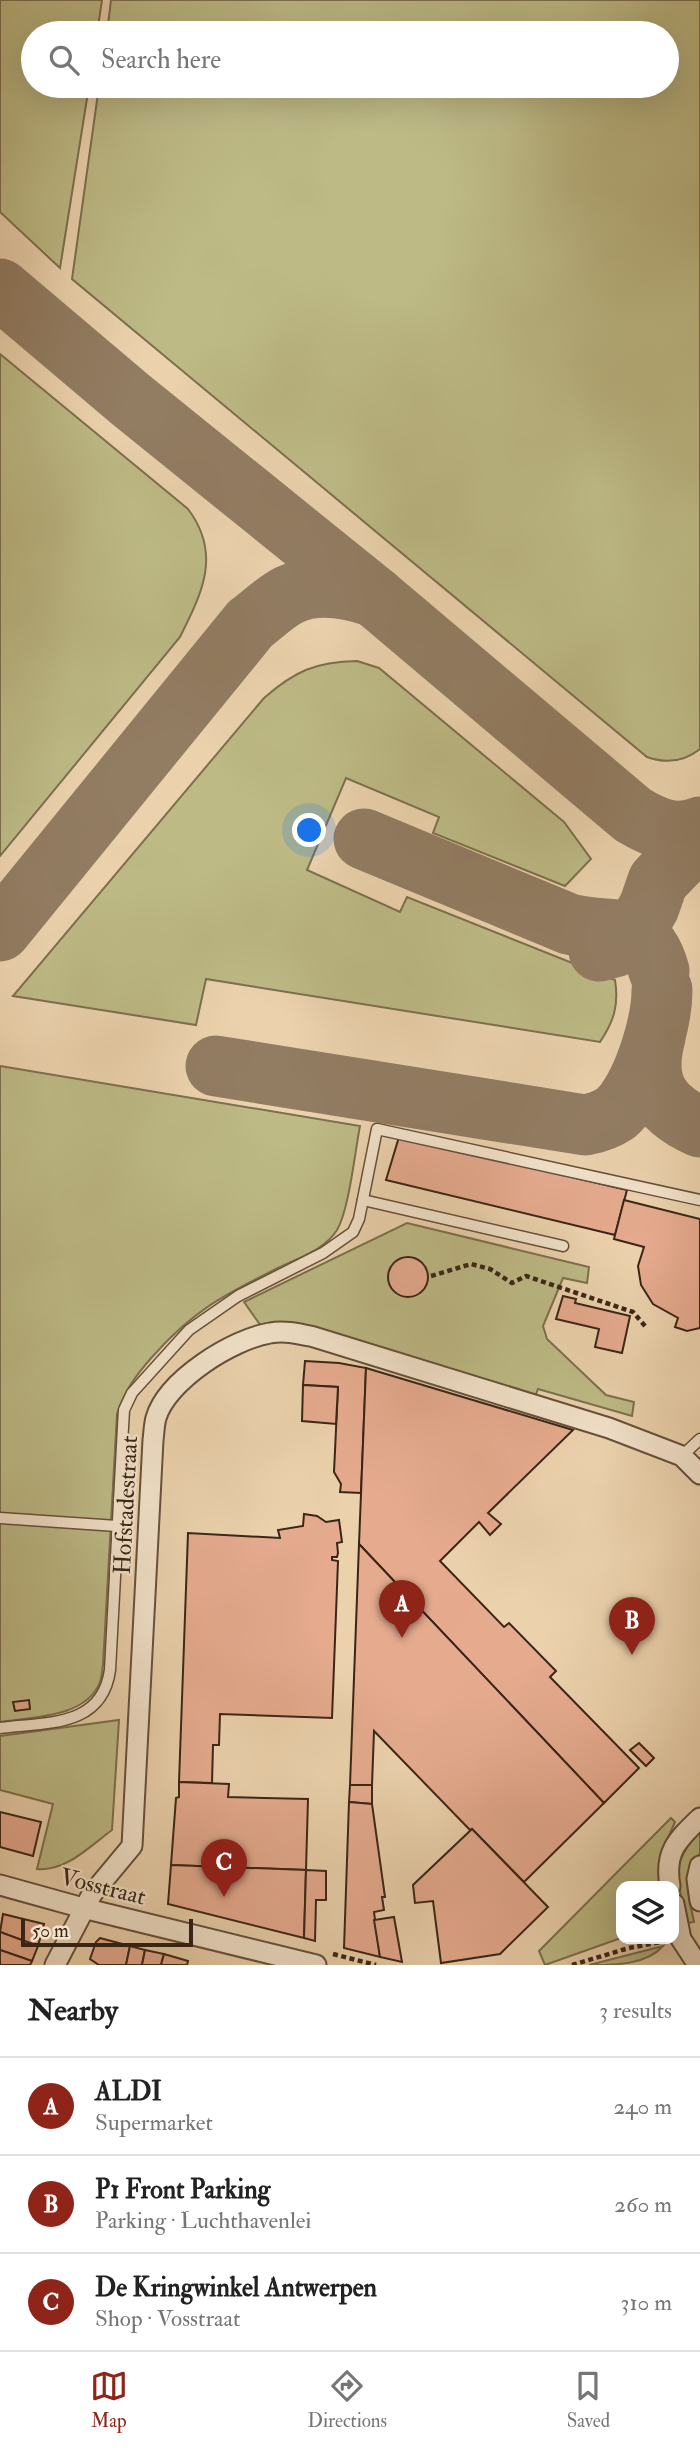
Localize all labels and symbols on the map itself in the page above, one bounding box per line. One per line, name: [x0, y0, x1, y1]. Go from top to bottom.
your location: [292, 813, 326, 847]
street label: Hofstadestraat: [107, 1435, 145, 1575]
pin: A: [379, 1580, 425, 1638]
pin: B: [609, 1597, 655, 1655]
pin: C: [201, 1839, 247, 1897]
street label: Vosstraat: [57, 1861, 149, 1913]
scale bar: [21, 1916, 192, 1948]

